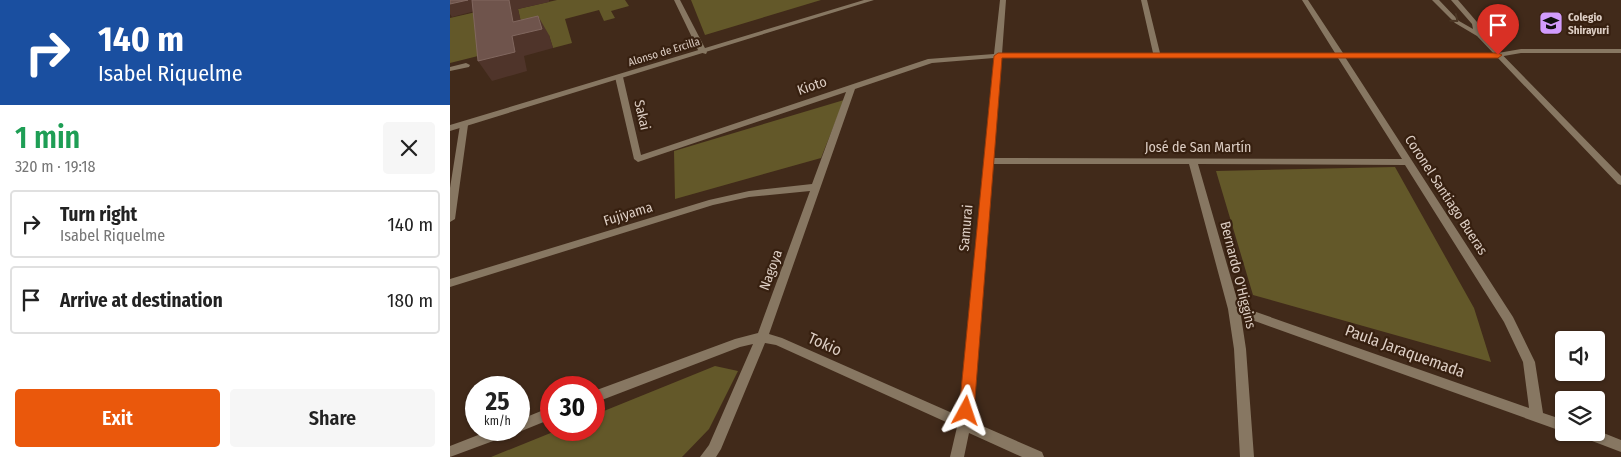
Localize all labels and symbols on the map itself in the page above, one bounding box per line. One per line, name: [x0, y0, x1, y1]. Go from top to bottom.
pin: [1477, 4, 1519, 55]
school or university icon: Colegio Shirayuri: [1538, 10, 1564, 36]
place label: Colegio Shirayuri: [1568, 11, 1609, 37]
one-way arrow: [1449, 14, 1458, 22]
street label: Alonso de Ercilla: [627, 35, 701, 69]
street label: Kioto: [795, 73, 829, 99]
street label: Sakai: [630, 98, 654, 132]
street label: Coronel Santiago Bueras: [1401, 132, 1491, 258]
street label: José de San Martín: [1145, 139, 1251, 156]
street label: Fujiyama: [601, 198, 655, 230]
street label: Samurai: [955, 204, 977, 252]
street label: Bernardo O'Higgins: [1216, 220, 1260, 330]
street label: Nagoya: [756, 247, 786, 293]
street label: Paula Jaraquemada: [1343, 321, 1468, 382]
street label: Tokio: [805, 328, 845, 360]
speed limit sign: 30: [540, 376, 605, 441]
position arrow: [939, 384, 991, 436]

